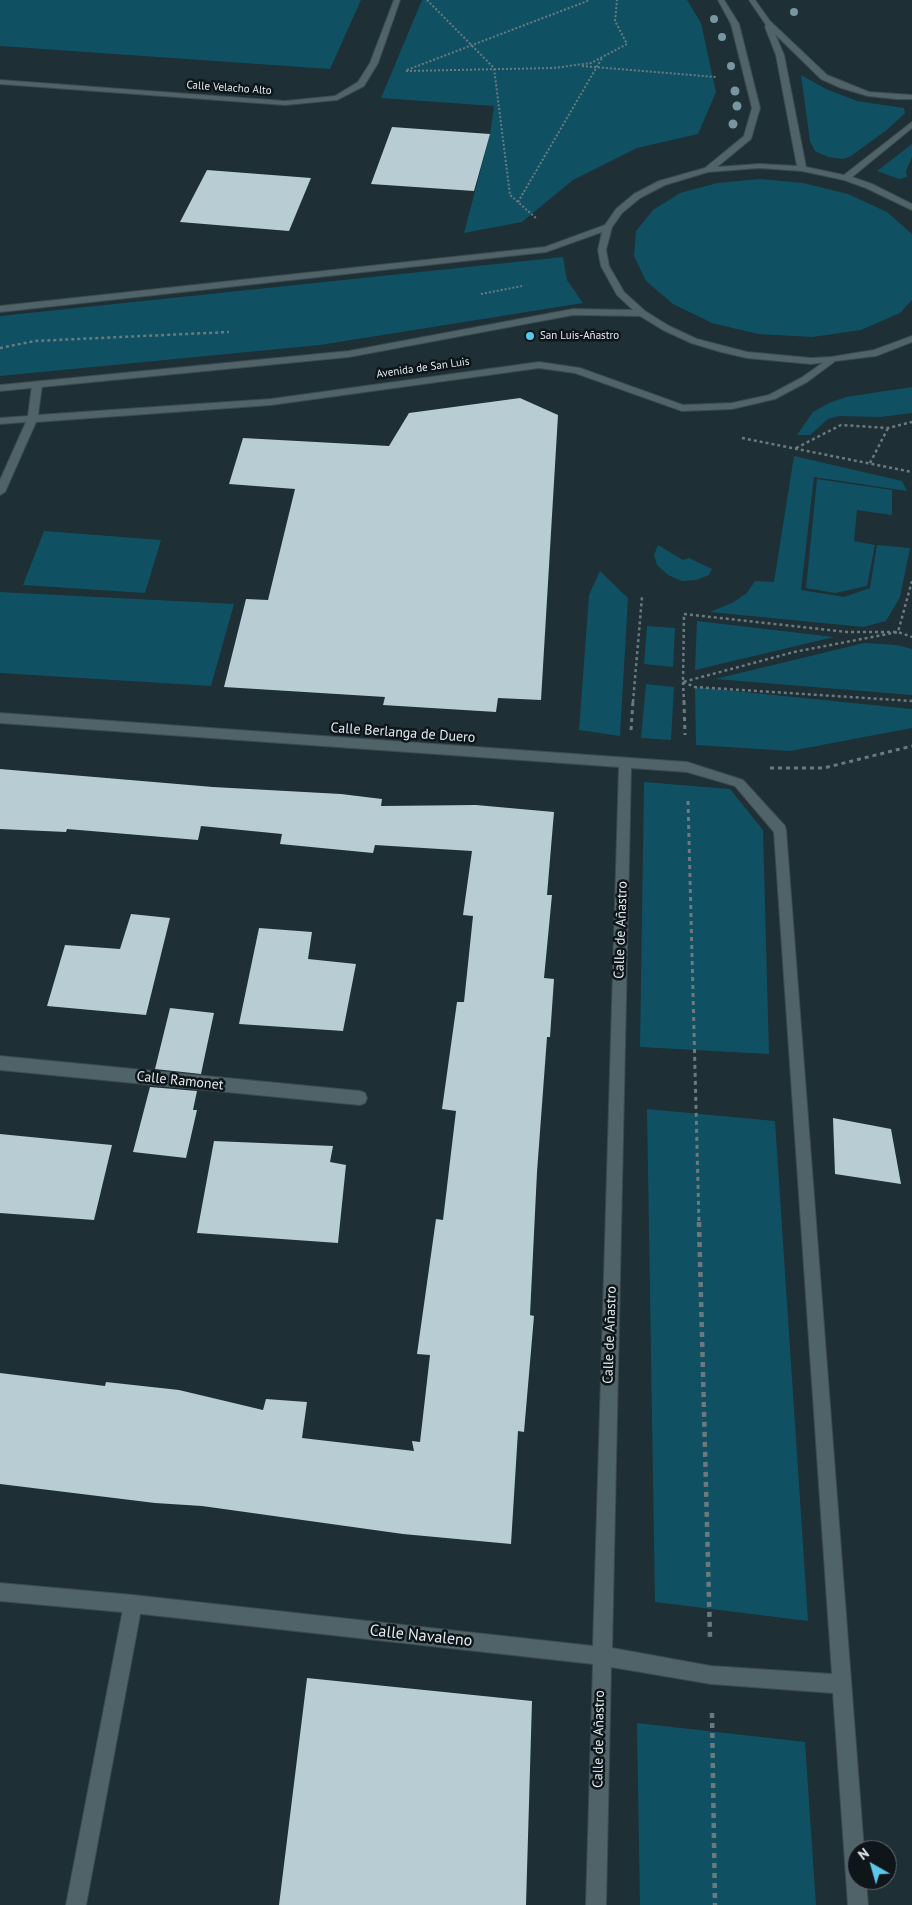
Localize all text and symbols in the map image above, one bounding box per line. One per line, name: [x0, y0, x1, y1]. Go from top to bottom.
street label: Calle Velacho Alto: [186, 78, 272, 98]
place label: San Luis-Añastro: [540, 329, 619, 343]
marker: San Luis-Añastro: [524, 330, 536, 342]
street label: Avenida de San Luis: [376, 355, 470, 381]
street label: Calle Berlanga de Duero: [330, 720, 476, 746]
street label: Calle de Añastro: [611, 881, 631, 979]
street label: Calle Ramonet: [136, 1068, 224, 1094]
street label: Calle de Añastro: [600, 1286, 620, 1384]
street label: Calle Navaleno: [369, 1621, 473, 1651]
street label: Calle de Añastro: [590, 1690, 608, 1788]
north arrow: [847, 1840, 897, 1890]
text: N: [854, 1844, 873, 1864]

